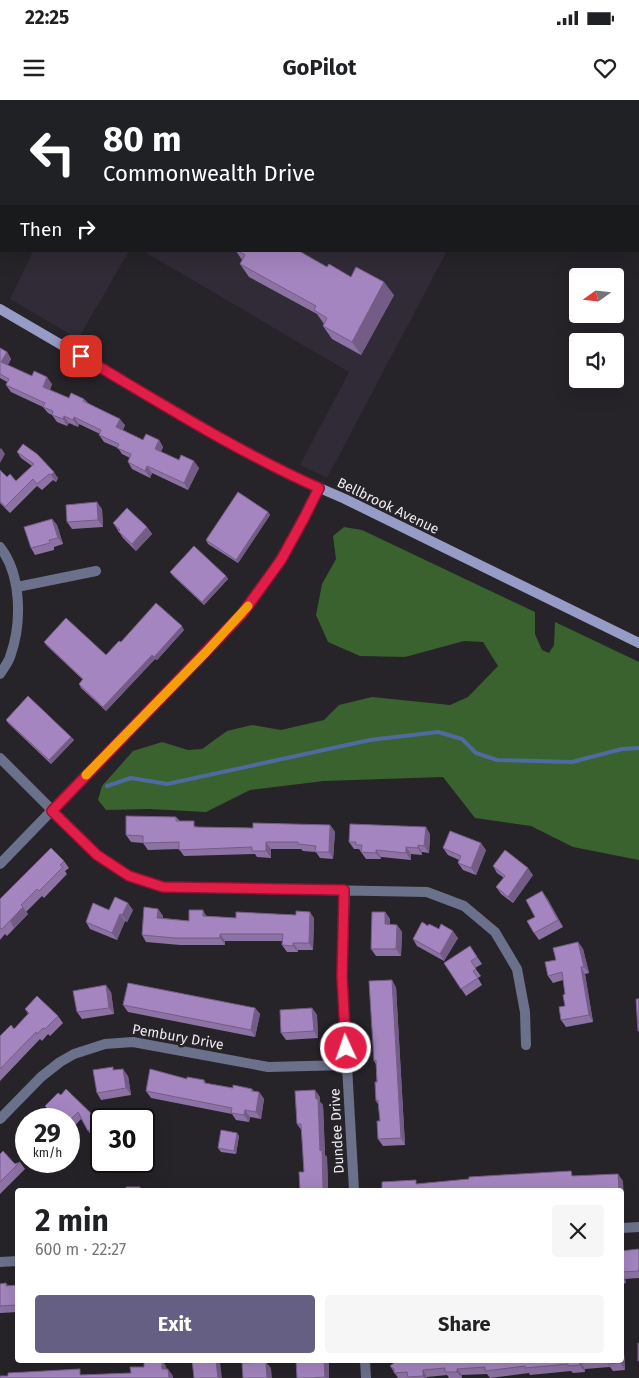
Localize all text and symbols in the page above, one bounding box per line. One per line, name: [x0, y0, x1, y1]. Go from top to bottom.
text: 22:25: [25, 6, 69, 29]
icon: menu: [20, 54, 48, 82]
text: GoPilot: [282, 54, 357, 81]
icon: heart: [591, 54, 619, 82]
text: 80 m: [103, 118, 182, 160]
icon: left: [20, 120, 85, 185]
text: Commonwealth Drive: [103, 160, 315, 187]
icon: right: [72, 215, 100, 243]
text: Then: [20, 218, 62, 241]
north arrow: [569, 268, 624, 322]
map controls: [569, 268, 624, 388]
button: sound: [569, 333, 624, 388]
pin: [60, 335, 102, 377]
icon: arrive: [67, 342, 95, 370]
street label: Bellbrook Avenue: [334, 474, 442, 538]
street label: Pembury Drive: [131, 1021, 225, 1053]
position arrow: [319, 1021, 371, 1073]
street label: Dundee Drive: [326, 1088, 348, 1174]
speed limit sign: 30: [90, 1108, 155, 1173]
text: 29: [34, 1119, 61, 1149]
text: km/h: [33, 1146, 62, 1160]
text: 2 min: [35, 1203, 109, 1239]
button: close: [552, 1205, 604, 1257]
text: 600 m · 22:27: [35, 1240, 126, 1259]
button: Exit: [35, 1295, 315, 1353]
button: Share: [325, 1295, 604, 1353]

